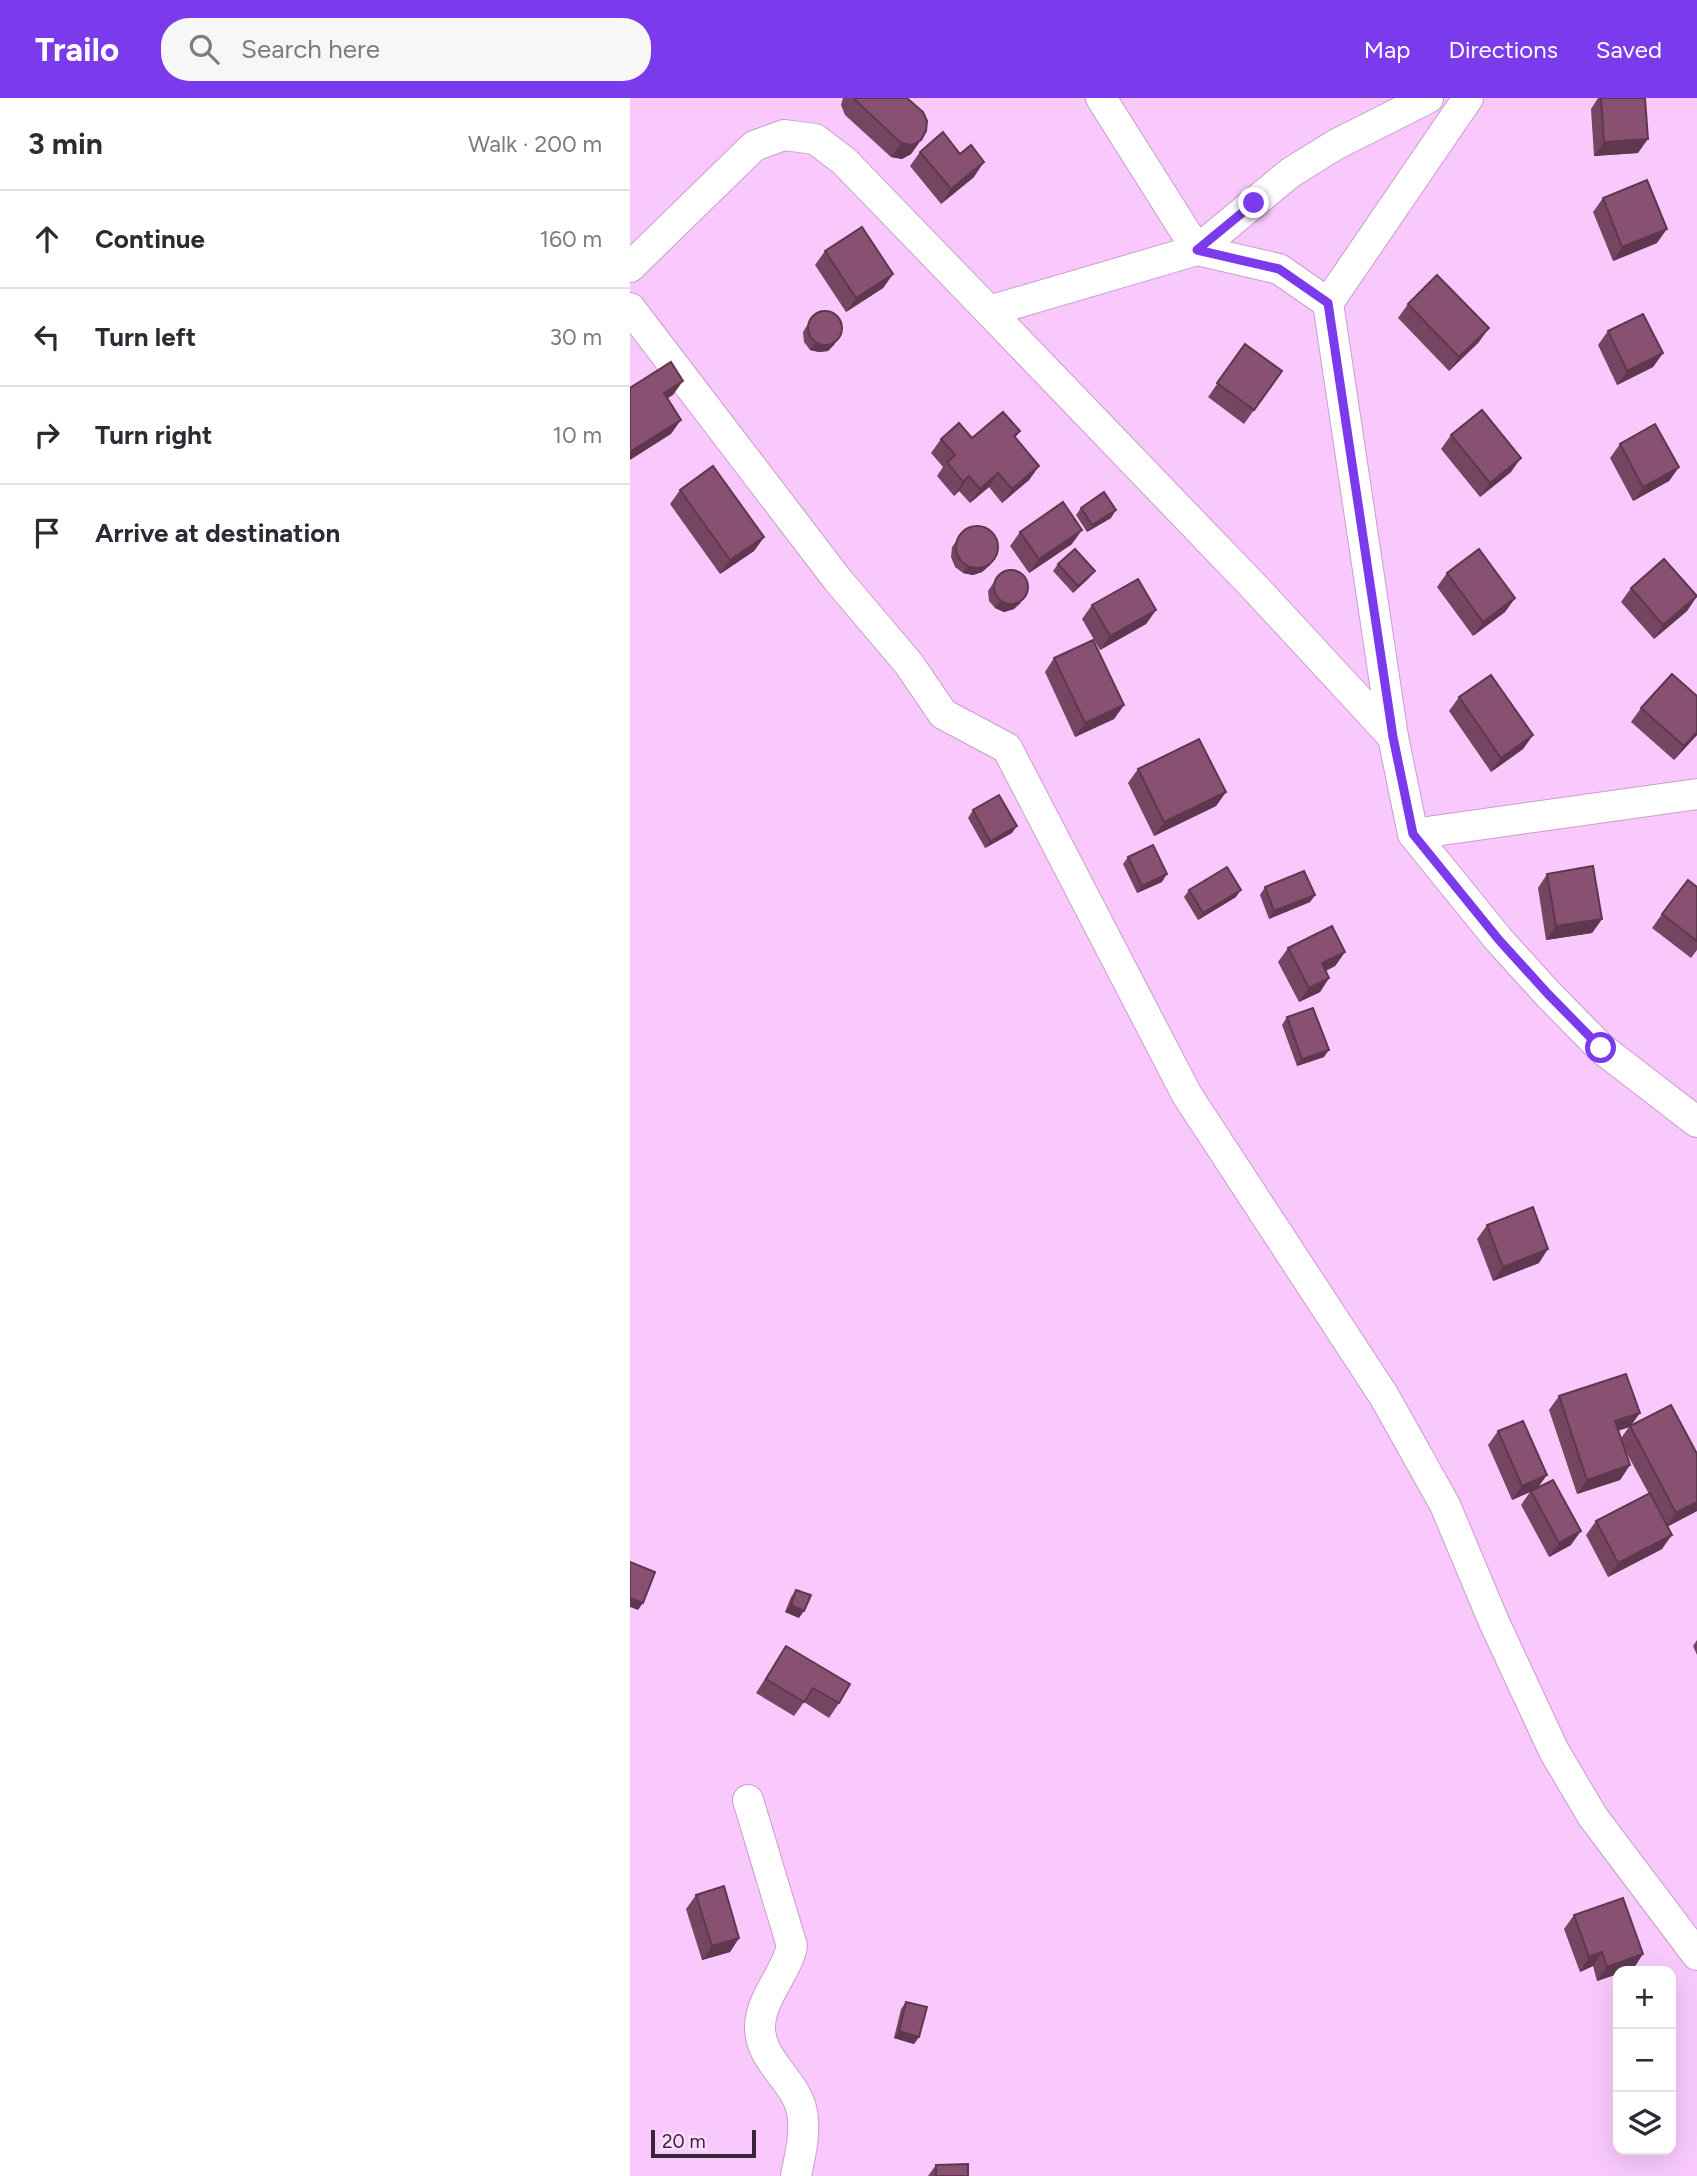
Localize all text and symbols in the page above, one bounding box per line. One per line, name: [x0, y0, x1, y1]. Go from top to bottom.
search box: [161, 18, 651, 81]
text: Trailo: [35, 30, 119, 69]
icon: search: [185, 30, 223, 68]
text: Search here: [241, 33, 380, 65]
text: Map: [1364, 35, 1410, 64]
text: Directions: [1448, 35, 1558, 64]
text: Saved: [1596, 35, 1662, 64]
text: 3 min: [28, 125, 103, 162]
text: Walk · 200 m: [468, 130, 602, 158]
route end: [1238, 187, 1269, 218]
icon: ahead: [28, 220, 66, 258]
text: Continue: [95, 223, 205, 255]
text: 160 m: [539, 225, 602, 253]
icon: left: [28, 318, 66, 356]
text: Turn left: [95, 321, 196, 353]
text: 30 m: [549, 323, 602, 351]
icon: right: [28, 416, 66, 454]
text: Turn right: [95, 419, 212, 451]
text: 10 m: [553, 421, 602, 449]
icon: arrive: [28, 514, 66, 552]
text: Arrive at destination: [95, 517, 340, 549]
route start: [1585, 1032, 1616, 1063]
map controls: [1613, 1966, 1676, 2155]
button: +: [1613, 1966, 1676, 2029]
button: −: [1613, 2029, 1676, 2092]
button: layers: [1613, 2092, 1676, 2155]
scale bar: [651, 2127, 756, 2159]
text: 20 m: [662, 2130, 706, 2153]

